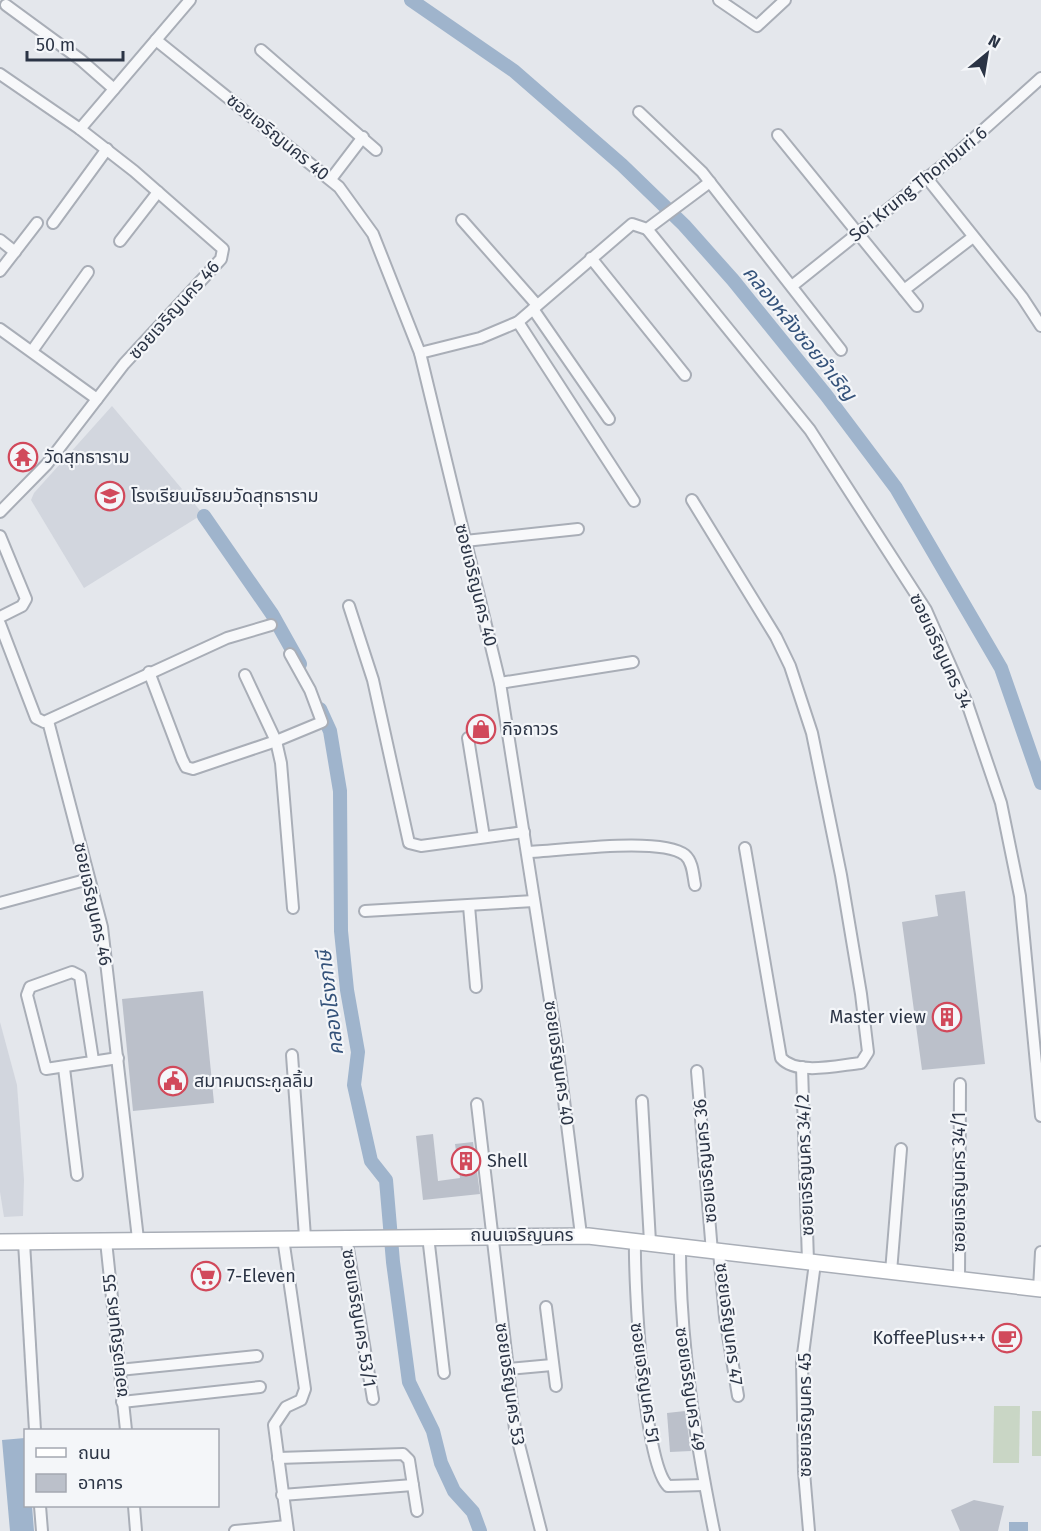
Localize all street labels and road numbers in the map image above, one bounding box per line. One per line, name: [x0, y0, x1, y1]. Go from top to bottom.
street label: ซอยเจริญนคร 40: [222, 89, 334, 185]
street label: Soi Krung Thonburi 6: [844, 122, 992, 246]
street label: ซอยเจริญนคร 46: [124, 256, 224, 364]
street label: ซอยเจริญนคร 40: [450, 521, 502, 649]
street label: ซอยเจริญนคร 34: [905, 590, 977, 713]
street label: ซอยเจริญนคร 46: [69, 840, 117, 968]
street label: ซอยเจริญนคร 40: [539, 999, 579, 1127]
street label: ซอยเจริญนคร 34/2: [792, 1094, 818, 1236]
street label: ซอยเจริญนคร 36: [689, 1098, 721, 1224]
street label: ซอยเจริญนคร 34/1: [948, 1112, 970, 1252]
street label: ถนนเจริญนคร: [470, 1224, 574, 1246]
street label: ซอยเจริญนคร 53/1: [337, 1247, 381, 1389]
street label: ซอยเจริญนคร 47: [711, 1261, 747, 1387]
street label: ซอยเจริญนคร 55: [98, 1273, 132, 1399]
street label: ซอยเจริญนคร 53: [490, 1321, 530, 1447]
street label: ซอยเจริญนคร 51: [626, 1321, 664, 1445]
street label: ซอยเจริญนคร 49: [670, 1326, 710, 1452]
street label: ซอยเจริญนคร 45: [794, 1353, 816, 1477]

